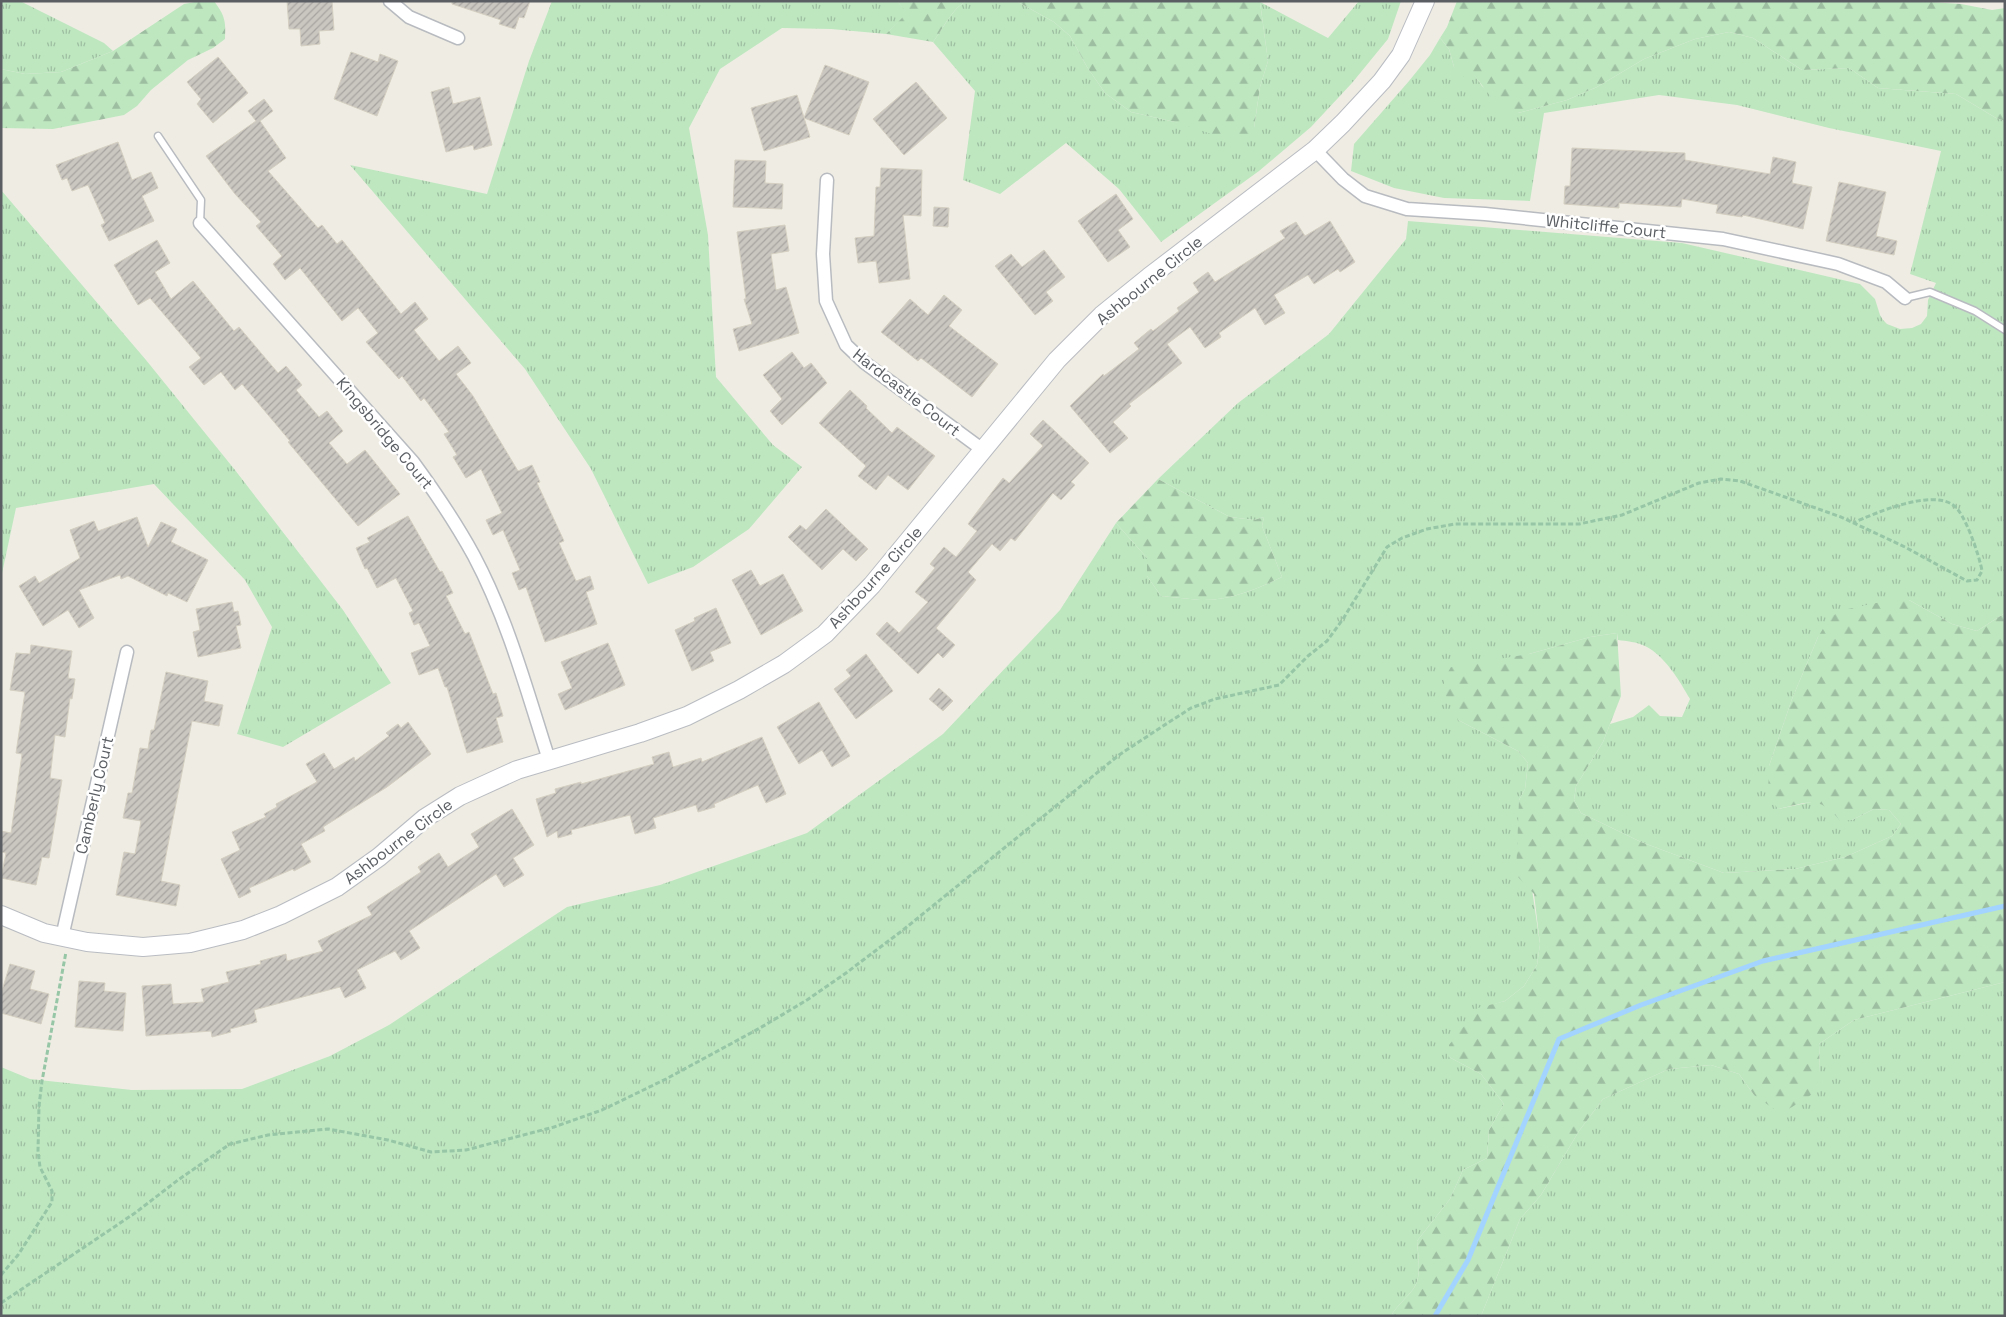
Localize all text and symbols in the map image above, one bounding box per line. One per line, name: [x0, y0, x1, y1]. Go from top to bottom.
street label: Whitcliffe Court: [1545, 210, 1667, 243]
street label: Ashbourne Circle: [1092, 231, 1207, 330]
street label: Hardcastle Court: [849, 344, 965, 441]
street label: Kingsbridge Court: [332, 373, 438, 494]
street label: Ashbourne Circle: [824, 522, 927, 633]
street label: Camberly Court: [71, 734, 118, 856]
street label: Ashbourne Circle: [340, 794, 457, 889]

